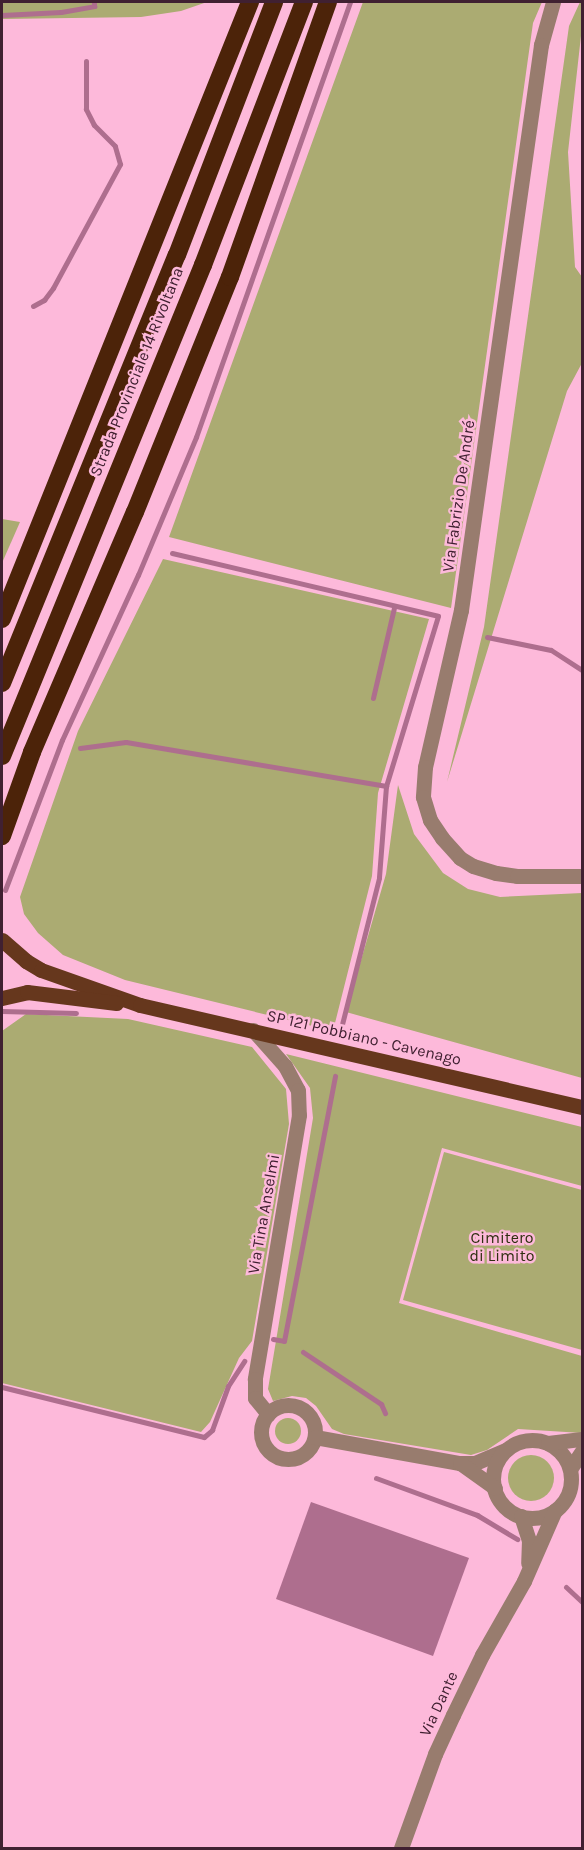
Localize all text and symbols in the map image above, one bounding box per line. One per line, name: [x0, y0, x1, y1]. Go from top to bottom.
street label: Strada Provinciale 14 Rivoltana: [86, 265, 188, 479]
street label: Via Fabrizio De André: [439, 419, 479, 573]
street label: SP 121 Pobbiano - Cavenago: [265, 1006, 463, 1070]
street label: Via Tina Anselmi: [244, 1153, 284, 1275]
park label: Cimitero di Limito: [470, 1228, 534, 1266]
street label: Via Dante: [416, 1668, 462, 1740]

